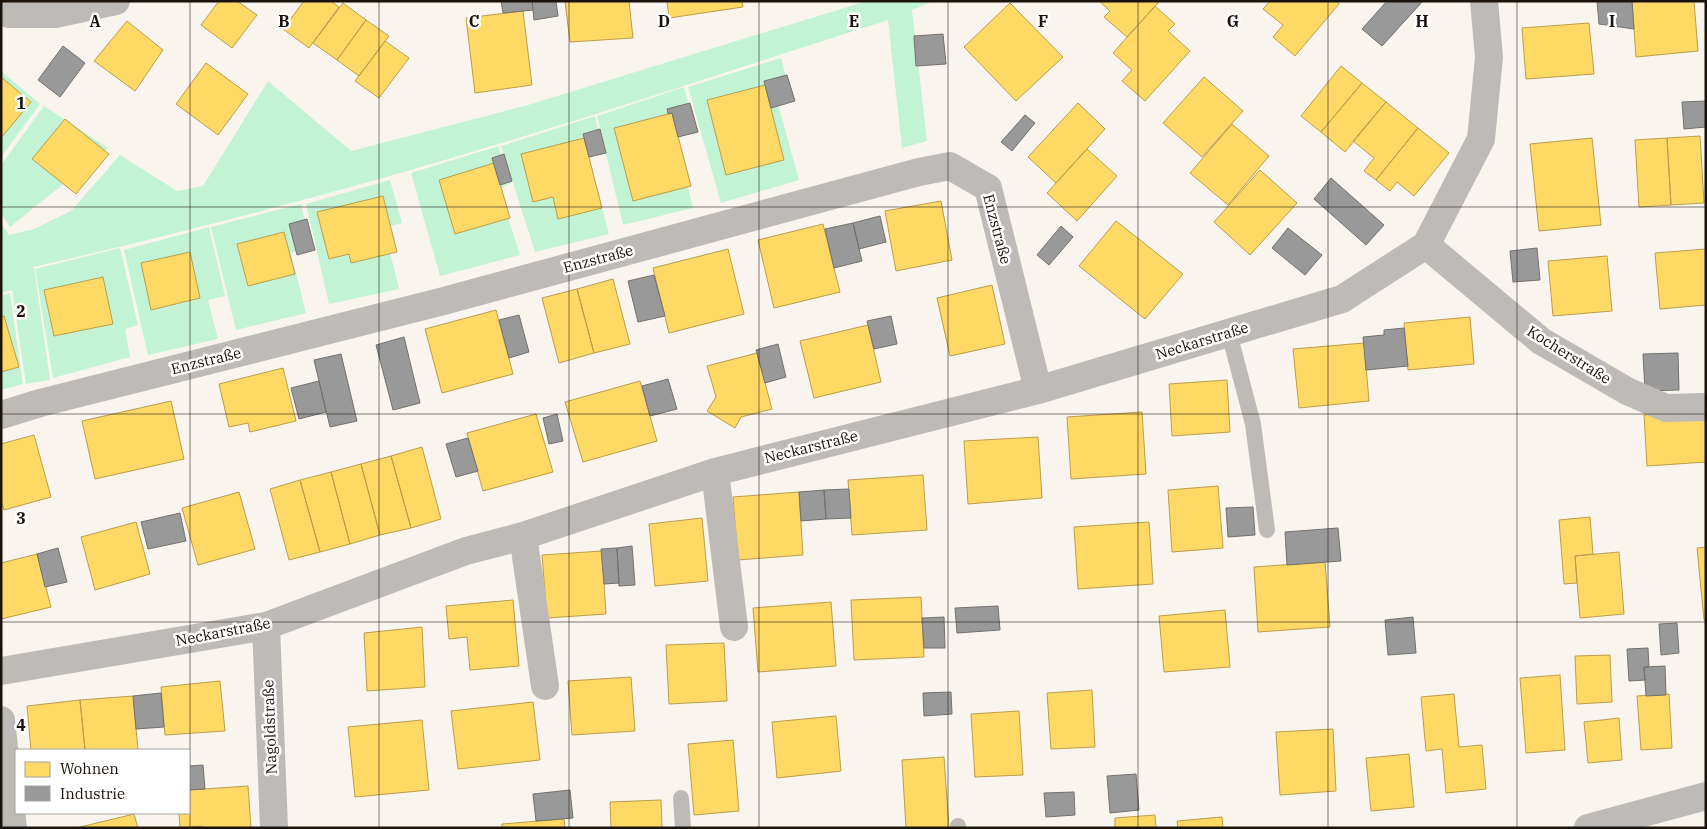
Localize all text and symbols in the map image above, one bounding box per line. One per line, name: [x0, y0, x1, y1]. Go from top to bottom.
text: A: [89, 11, 101, 31]
text: B: [278, 11, 290, 31]
text: C: [469, 11, 479, 31]
text: D: [658, 11, 670, 31]
text: E: [849, 11, 859, 31]
text: F: [1038, 11, 1048, 31]
text: G: [1227, 11, 1239, 31]
text: H: [1416, 11, 1429, 31]
text: I: [1609, 11, 1615, 31]
text: 1: [16, 93, 26, 113]
street label: Enzstraße: [979, 192, 1016, 266]
street label: Enzstraße: [561, 240, 635, 277]
text: 2: [16, 301, 26, 321]
street label: Neckarstraße: [1153, 317, 1251, 364]
street label: Kocherstraße: [1524, 321, 1615, 388]
street label: Enzstraße: [169, 343, 243, 378]
street label: Neckarstraße: [762, 426, 860, 467]
text: 3: [16, 508, 26, 528]
street label: Neckarstraße: [174, 613, 272, 650]
street label: Nagoldstraße: [258, 679, 281, 775]
text: 4: [16, 715, 26, 735]
legend: [15, 749, 190, 814]
text: Wohnen: [60, 759, 119, 778]
text: Industrie: [60, 784, 125, 803]

